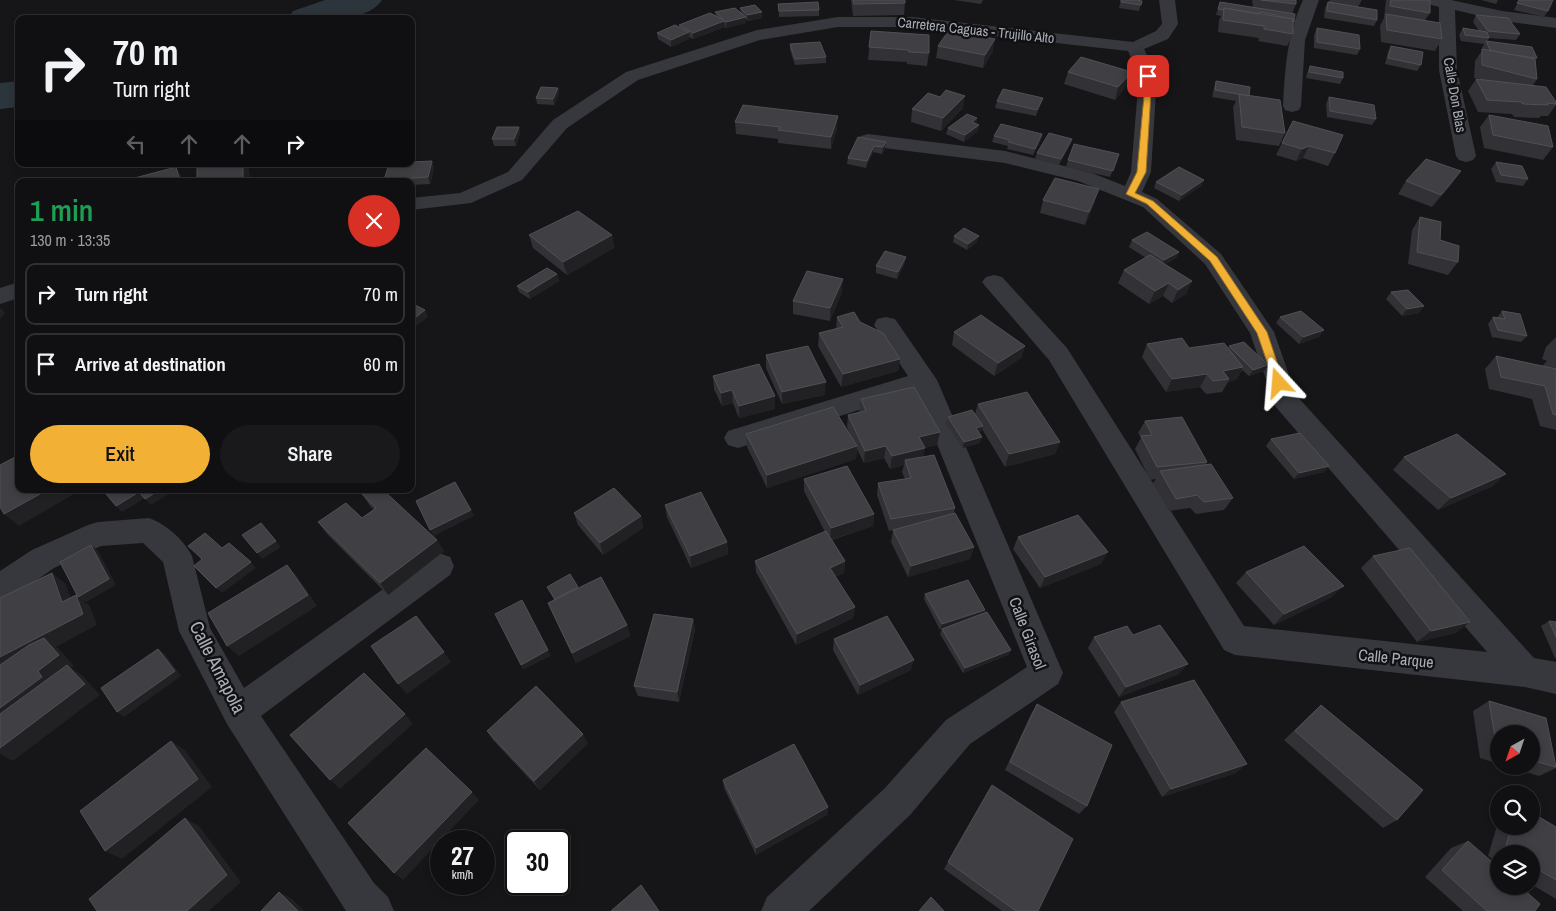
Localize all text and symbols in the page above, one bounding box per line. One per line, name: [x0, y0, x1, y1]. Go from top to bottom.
street label: Carretera Caguas - Trujillo Alto: [897, 13, 1055, 47]
text: 70 m: [113, 29, 178, 76]
icon: right: [30, 35, 95, 100]
pin: [1127, 55, 1169, 97]
street label: Calle Don Blas: [1440, 56, 1471, 134]
icon: arrive: [1134, 62, 1162, 90]
text: Turn right: [113, 74, 190, 104]
icon: left: [122, 130, 150, 158]
icon: ahead: [175, 130, 203, 158]
icon: ahead: [228, 130, 256, 158]
icon: right: [281, 130, 309, 158]
text: 1 min: [30, 190, 93, 230]
button: close: [348, 195, 400, 247]
text: 130 m · 13:35: [30, 229, 110, 251]
icon: right: [32, 280, 60, 308]
text: Turn right: [75, 281, 147, 307]
text: 70 m: [363, 281, 398, 307]
icon: arrive: [32, 350, 60, 378]
text: Arrive at destination: [75, 351, 226, 377]
text: 60 m: [363, 351, 398, 377]
position arrow: [1252, 356, 1304, 408]
button: Exit: [30, 425, 210, 483]
button: Share: [220, 425, 400, 483]
street label: Calle Girasol: [1004, 594, 1052, 672]
street label: Calle Amapola: [184, 616, 253, 718]
street label: Calle Parque: [1357, 643, 1435, 673]
north arrow: [1490, 725, 1540, 775]
map controls: [1490, 725, 1540, 895]
button: search: [1490, 785, 1540, 835]
speed limit sign: 30: [505, 830, 570, 895]
text: 27: [451, 839, 474, 873]
button: layers: [1490, 845, 1540, 895]
text: km/h: [452, 867, 473, 883]

